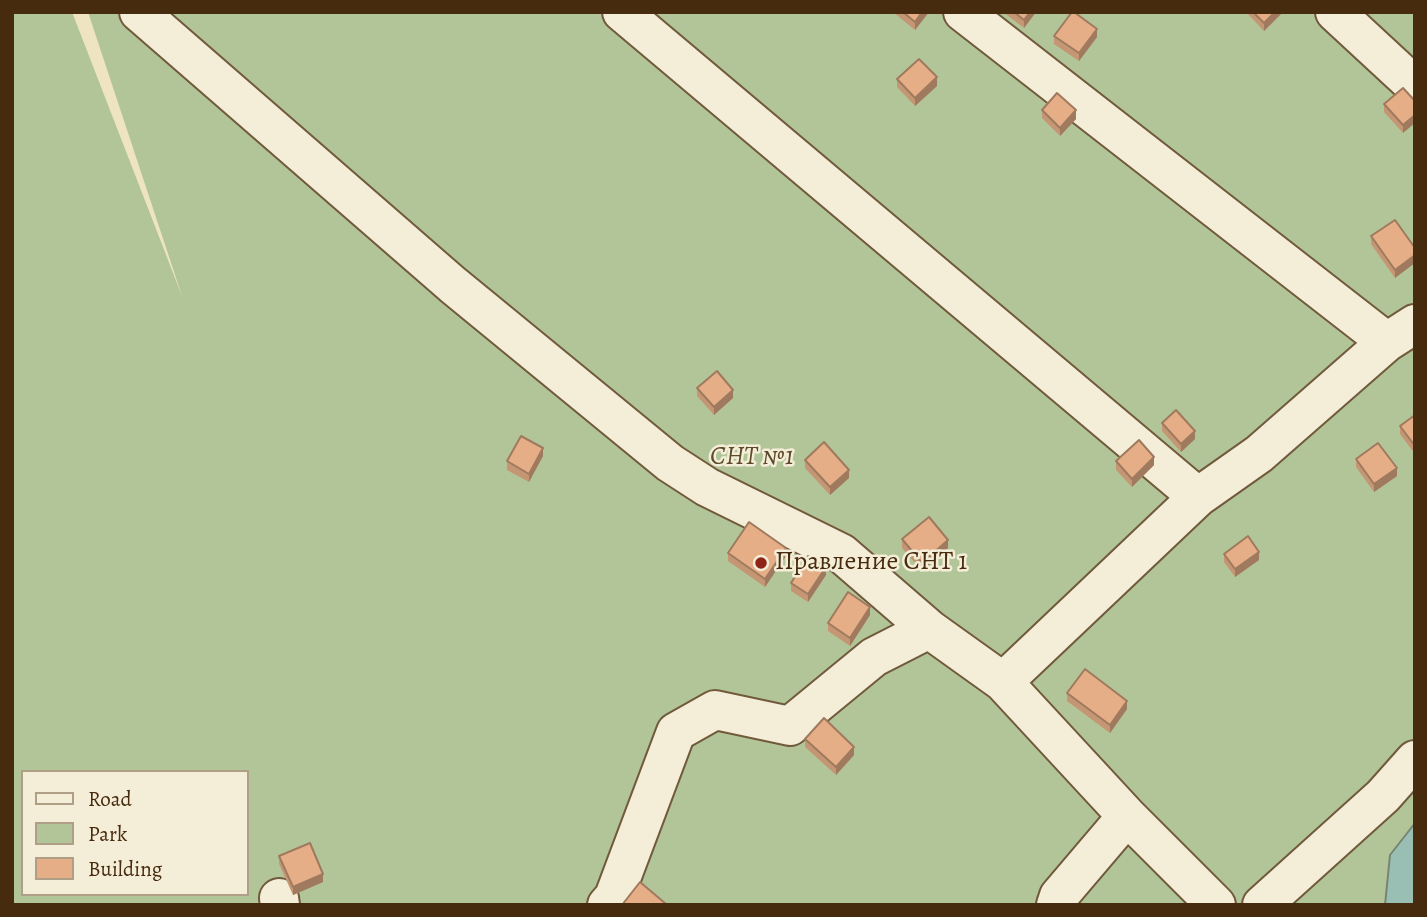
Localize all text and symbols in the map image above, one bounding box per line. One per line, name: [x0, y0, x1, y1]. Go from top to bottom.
park label: СНТ №1: [710, 442, 794, 474]
place label: Правление СНТ 1: [775, 547, 967, 579]
marker: Правление СНТ 1: [753, 555, 769, 571]
legend: [21, 770, 248, 896]
text: Road: [88, 785, 132, 813]
text: Park: [88, 820, 127, 848]
text: Building: [88, 855, 162, 883]

